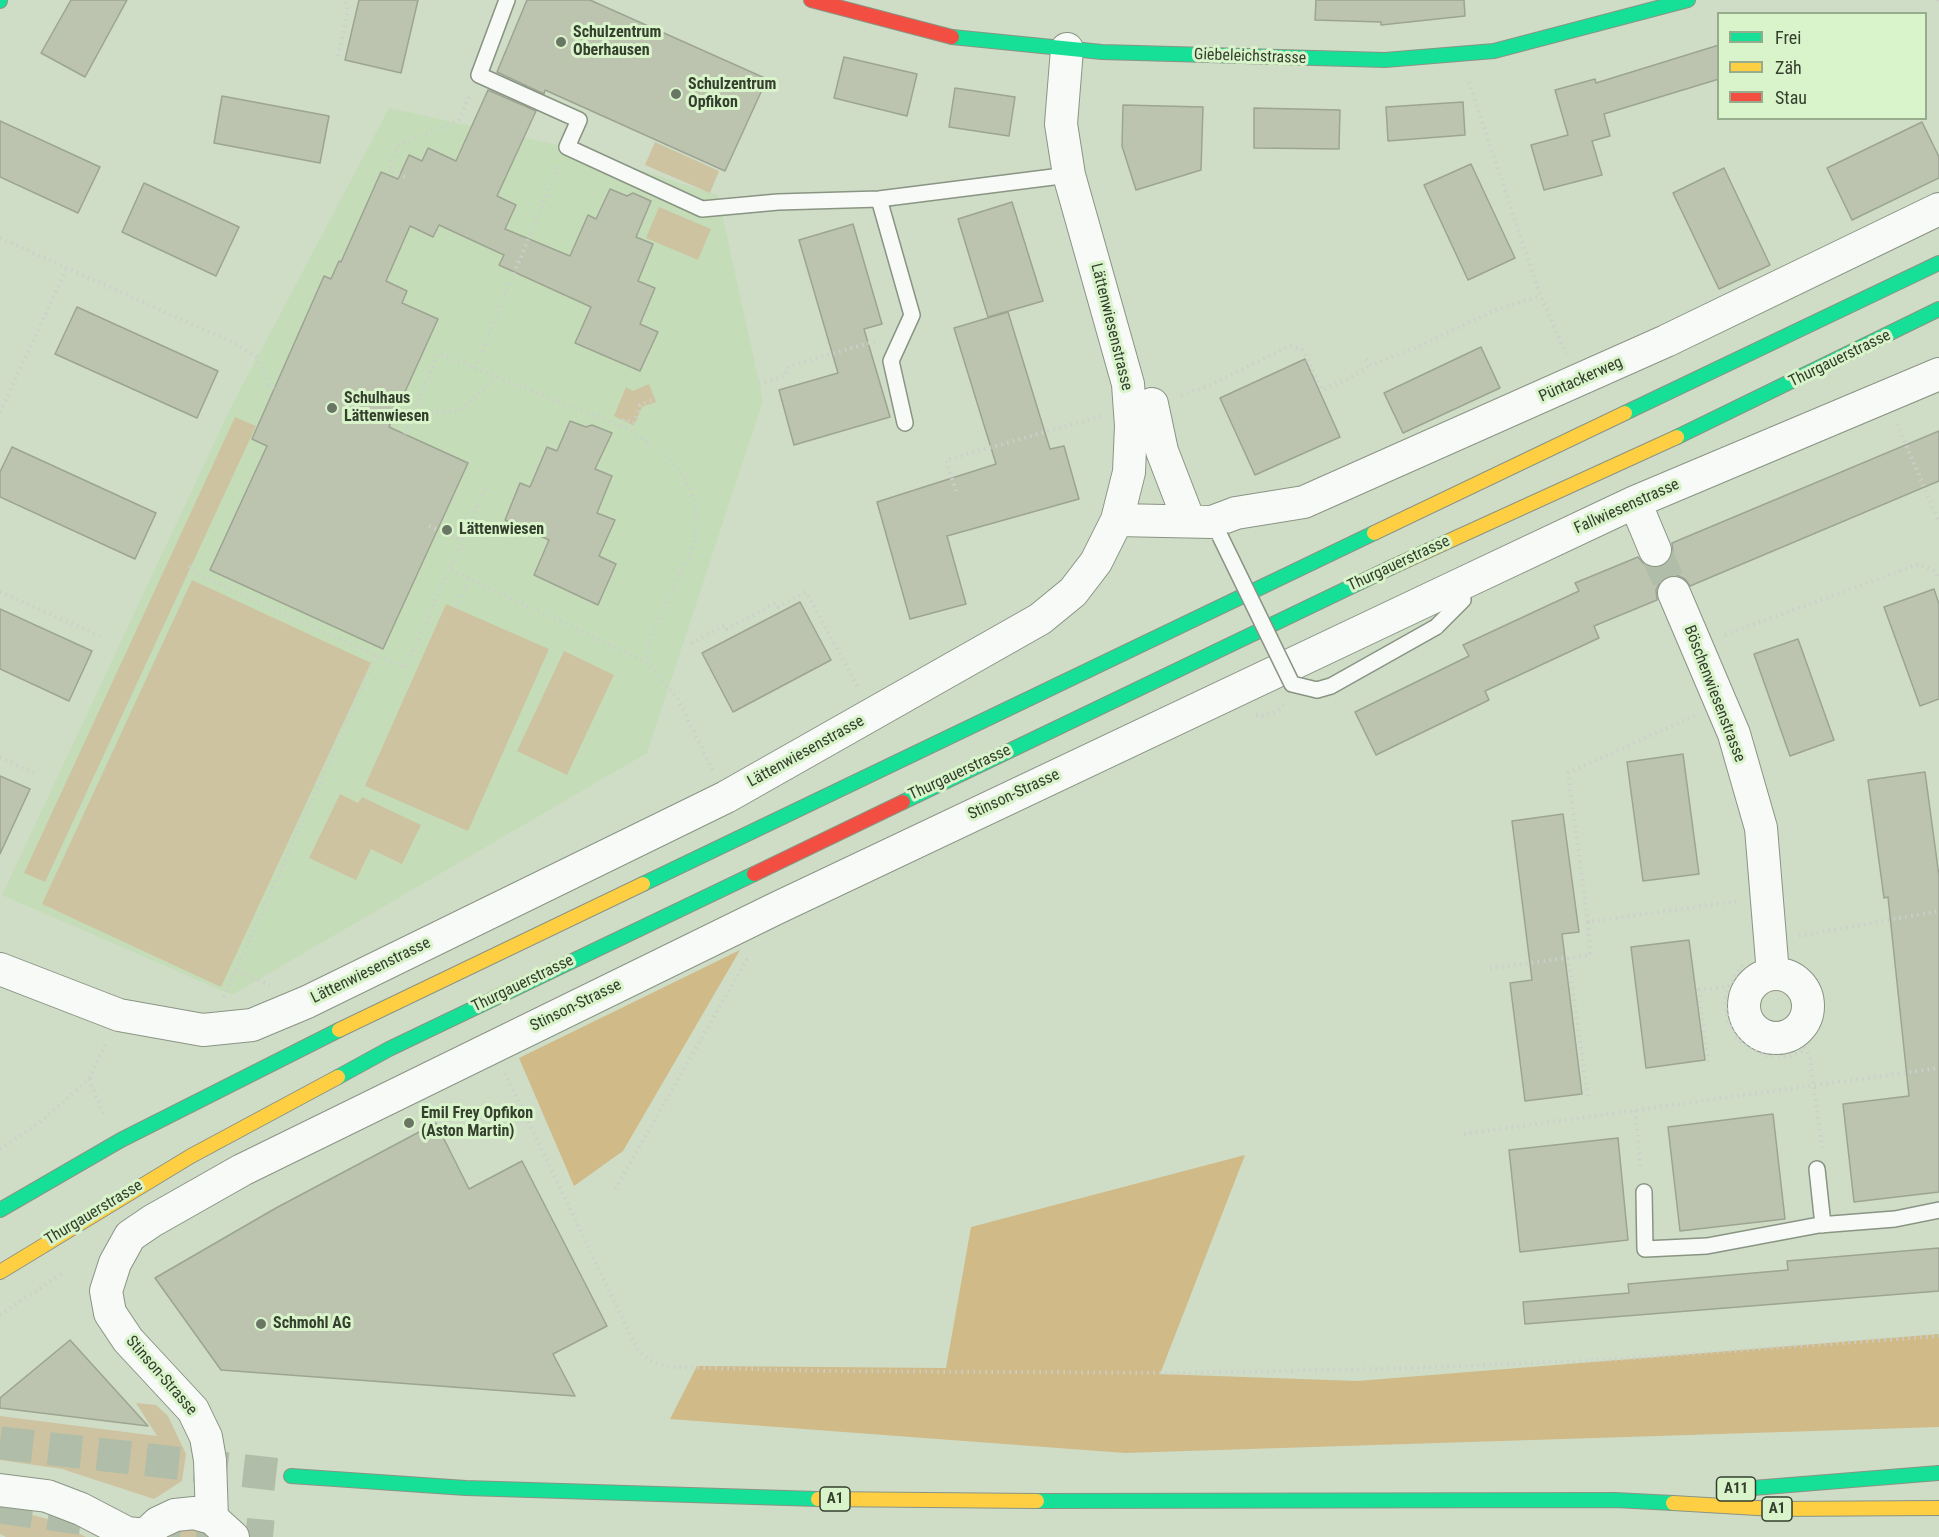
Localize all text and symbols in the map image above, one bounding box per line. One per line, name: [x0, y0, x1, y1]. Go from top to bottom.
legend: [1717, 12, 1927, 120]
place label: Schulzentrum Oberhausen: [573, 23, 661, 61]
text: Frei: [1775, 27, 1801, 48]
marker: Schulzentrum Oberhausen: [554, 35, 568, 49]
street label: Giebeleichstrasse: [1194, 45, 1306, 69]
text: Zäh: [1775, 57, 1802, 78]
place label: Schulzentrum Opfikon: [688, 75, 776, 113]
marker: Schulzentrum Opfikon: [669, 87, 683, 101]
text: Stau: [1775, 87, 1807, 108]
street label: Lättenwiesenstrasse: [1086, 261, 1136, 393]
street label: Thurgauerstrasse: [1786, 326, 1894, 392]
street label: Püntackerweg: [1536, 353, 1626, 407]
place label: Schulhaus Lättenwiesen: [344, 389, 429, 427]
marker: Schulhaus Lättenwiesen: [325, 401, 339, 415]
street label: Fallwiesenstrasse: [1572, 475, 1682, 539]
place label: Lättenwiesen: [459, 520, 544, 540]
marker: Lättenwiesen: [440, 523, 454, 537]
street label: Thurgauerstrasse: [1345, 532, 1453, 596]
street label: Böschenwiesenstrasse: [1679, 623, 1749, 765]
street label: Lättenwiesenstrasse: [744, 712, 868, 792]
street label: Thurgauerstrasse: [906, 741, 1014, 805]
street label: Stinson-Strasse: [965, 765, 1063, 825]
street label: Lättenwiesenstrasse: [308, 934, 434, 1008]
street label: Thurgauerstrasse: [469, 951, 577, 1017]
street label: Stinson-Strasse: [527, 976, 625, 1036]
place label: Emil Frey Opfikon (Aston Martin): [421, 1104, 533, 1142]
marker: Emil Frey Opfikon (Aston Martin): [402, 1116, 416, 1130]
street label: Thurgauerstrasse: [42, 1176, 146, 1250]
place label: Schmohl AG: [273, 1314, 351, 1334]
marker: Schmohl AG: [254, 1317, 268, 1331]
street label: Stinson-Strasse: [121, 1332, 201, 1420]
road number: A11: [1716, 1477, 1756, 1501]
road number: A1: [820, 1487, 850, 1511]
road number: A1: [1762, 1497, 1792, 1521]

